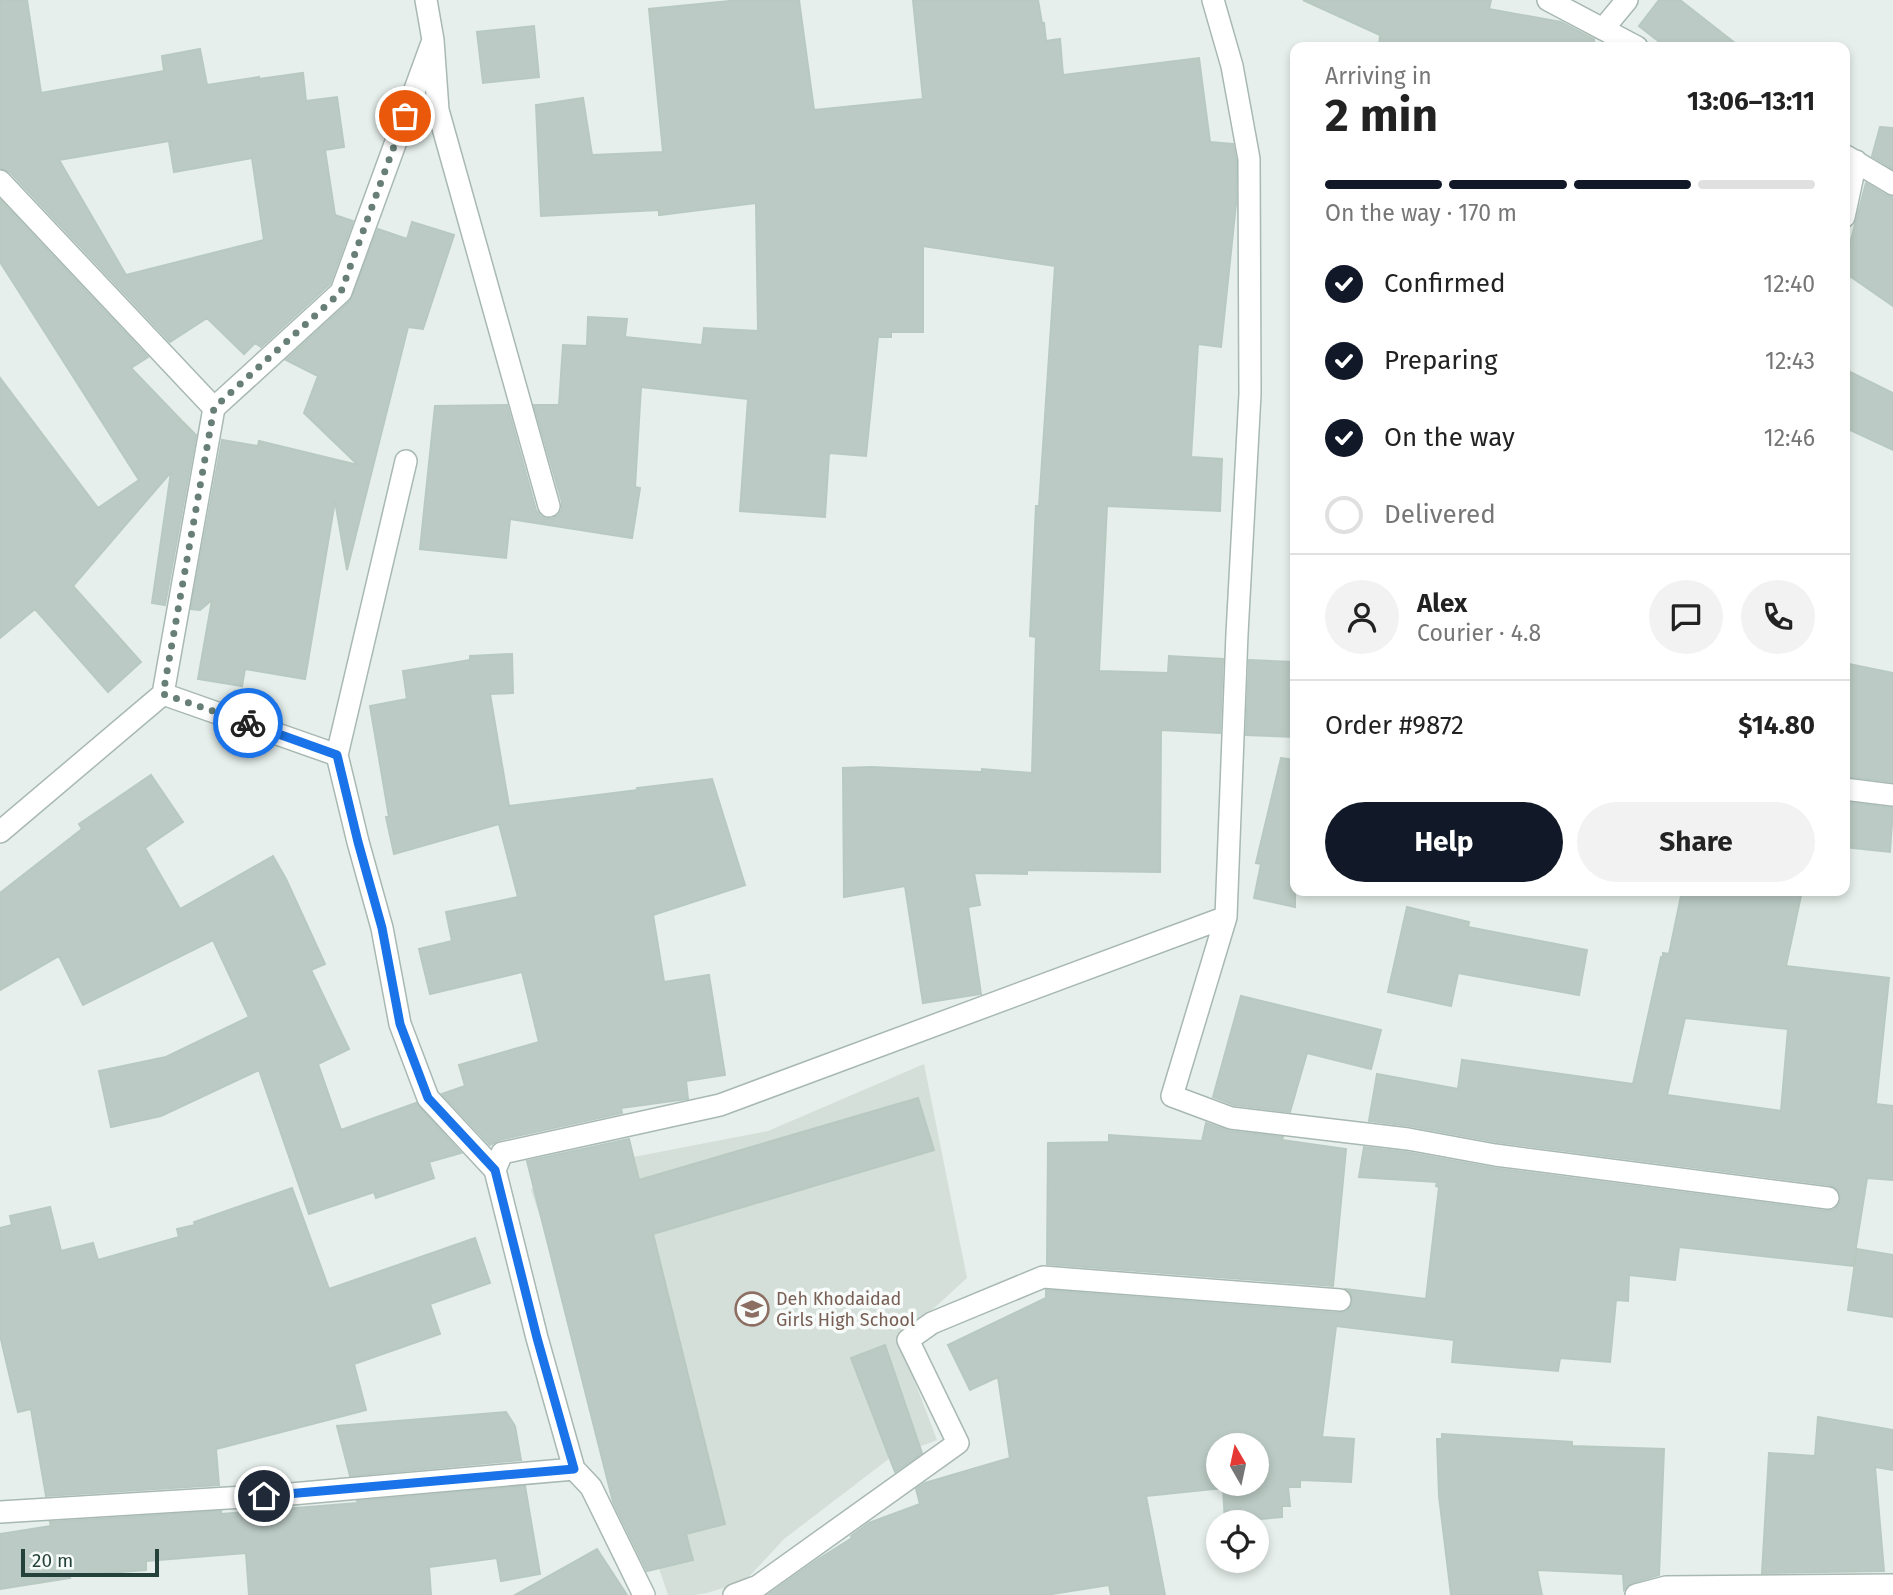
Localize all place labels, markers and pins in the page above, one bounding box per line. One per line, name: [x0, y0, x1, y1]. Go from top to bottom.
pin: [375, 86, 435, 146]
place label: Deh Khodaidad Girls High School: [776, 1288, 915, 1331]
school or university icon: Deh Khodaidad Girls High School: [733, 1290, 771, 1328]
pin: [234, 1466, 294, 1526]

